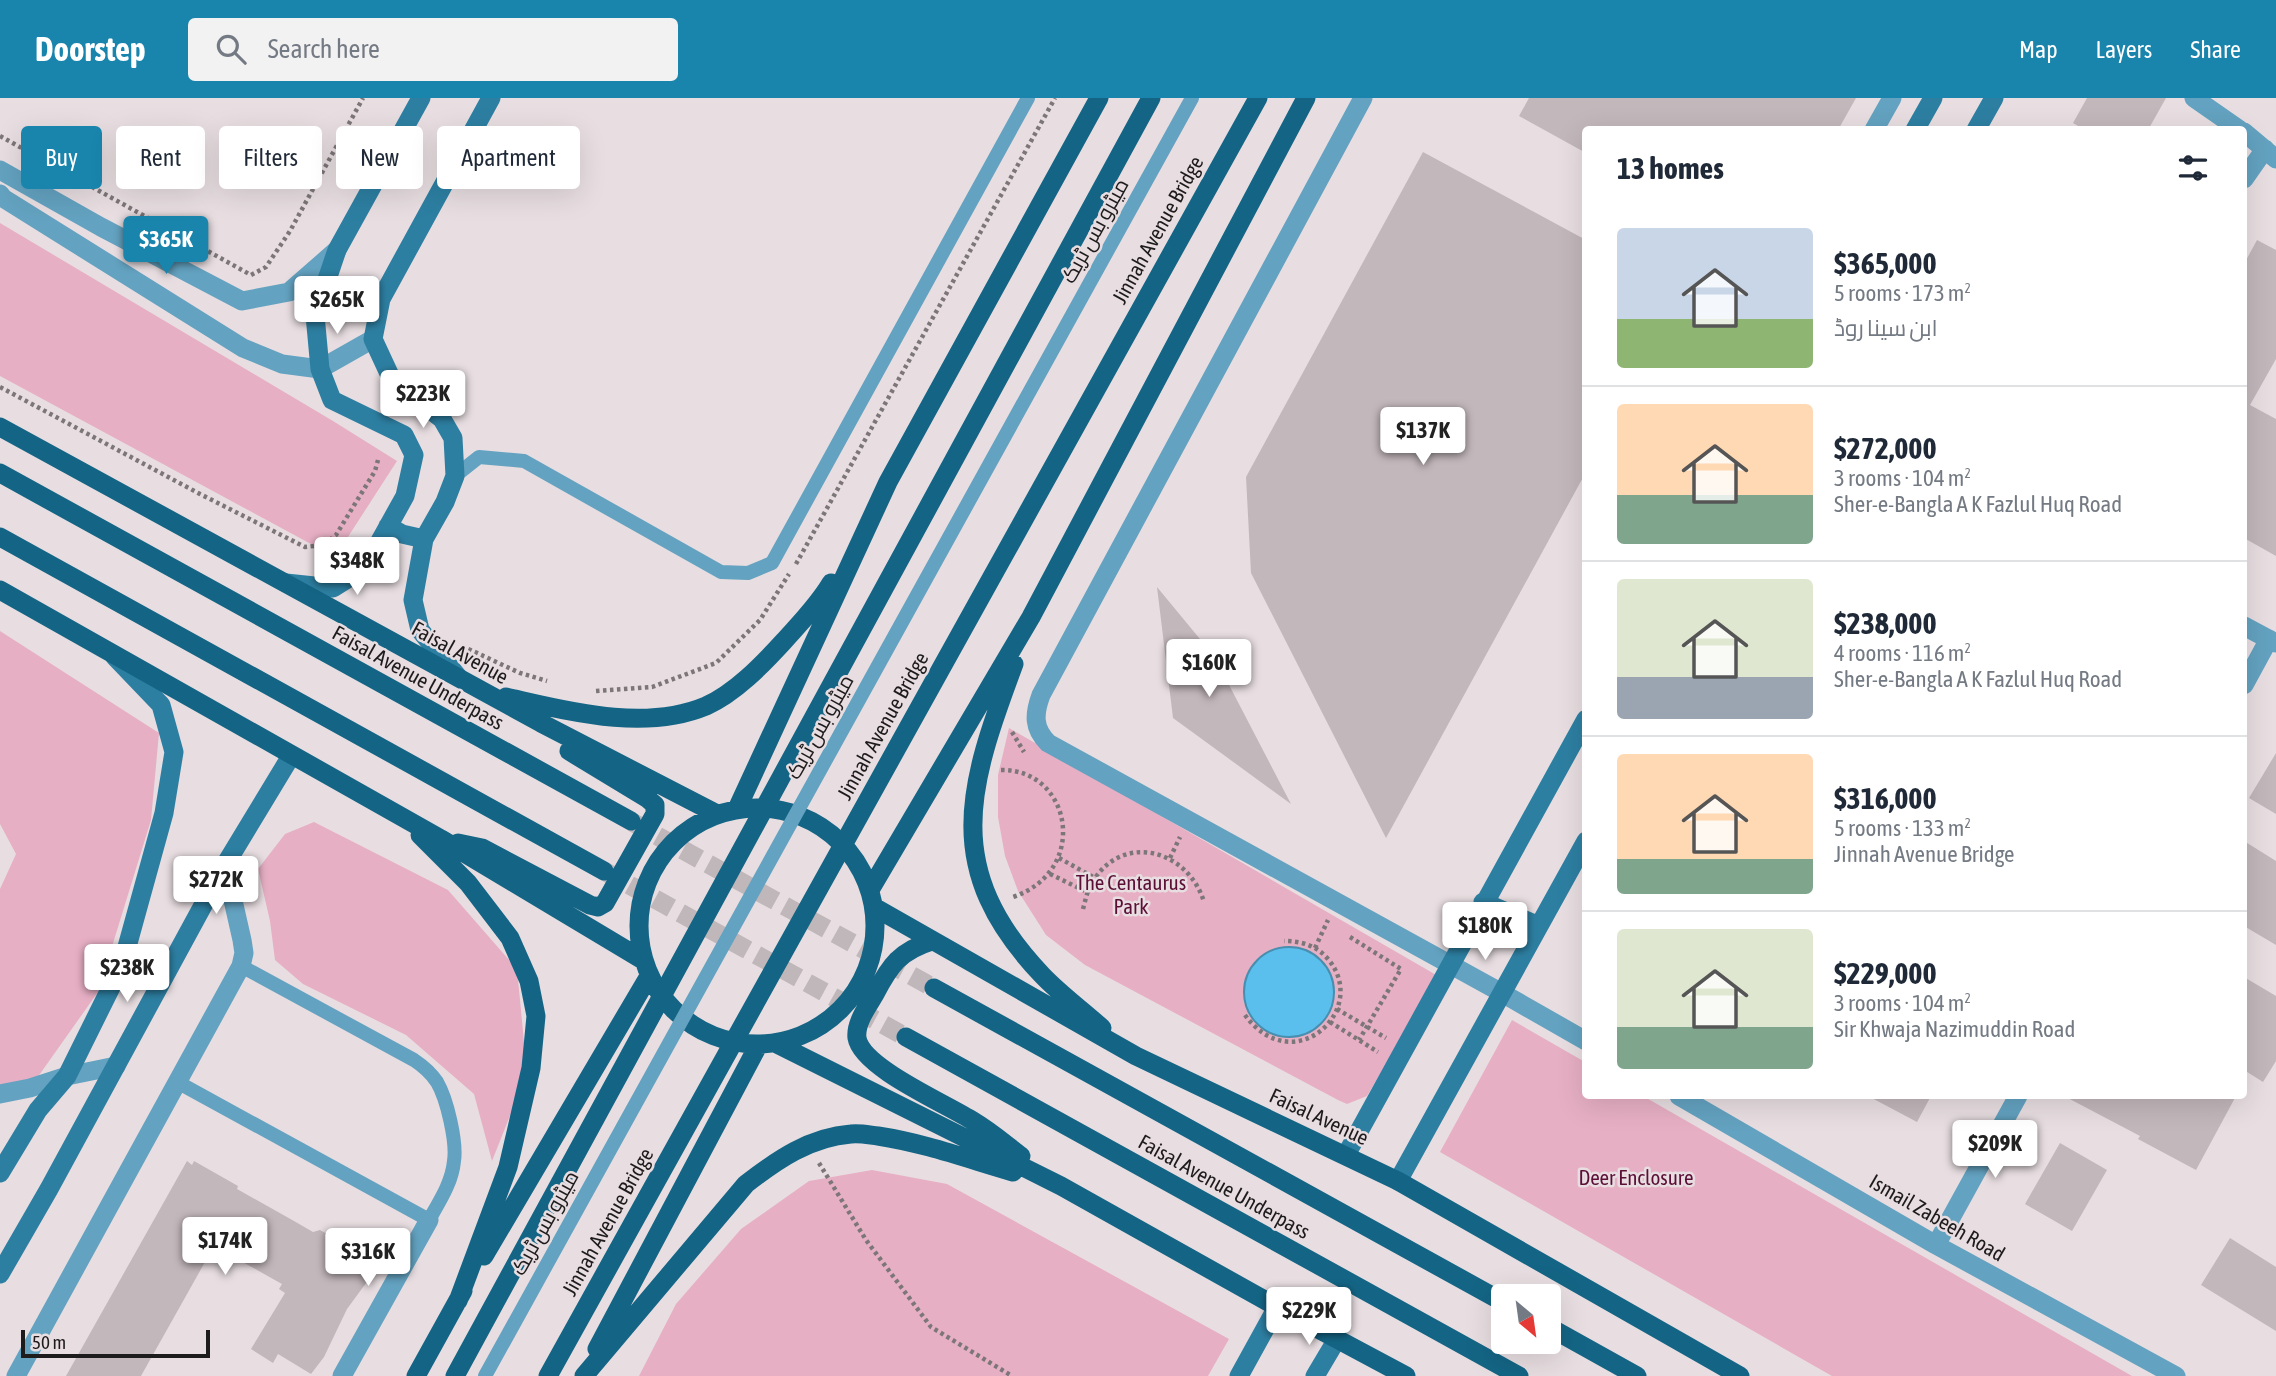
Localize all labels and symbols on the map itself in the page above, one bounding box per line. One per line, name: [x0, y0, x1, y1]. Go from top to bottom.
street label: Jinnah Avenue Bridge: [1107, 152, 1208, 307]
street label: میٹرو بس ٹریک: [1056, 174, 1134, 288]
pin: $365K: [117, 216, 215, 276]
pin: $265K: [288, 276, 386, 336]
pin: $223K: [374, 370, 472, 430]
pin: $137K: [1374, 408, 1472, 467]
pin: $348K: [308, 538, 406, 597]
street label: Faisal Avenue: [408, 616, 513, 688]
street label: Faisal Avenue Underpass: [329, 620, 508, 734]
pin: $160K: [1160, 640, 1258, 699]
street label: Jinnah Avenue Bridge: [832, 648, 933, 803]
street label: میٹرو بس ٹریک: [781, 670, 859, 784]
pin: $272K: [167, 856, 265, 916]
park label: The Centaurus Park: [1076, 870, 1186, 918]
pin: $180K: [1436, 902, 1534, 962]
pin: $238K: [78, 944, 176, 1004]
street label: Faisal Avenue: [1266, 1083, 1373, 1149]
pin: $209K: [1946, 1121, 2044, 1180]
street label: Faisal Avenue Underpass: [1135, 1129, 1314, 1243]
street label: Jinnah Avenue Bridge: [557, 1144, 658, 1299]
park label: Deer Enclosure: [1578, 1165, 1694, 1189]
street label: میٹرو بس ٹریک: [506, 1166, 584, 1280]
street label: Ismail Zabeeh Road: [1866, 1169, 2009, 1266]
pin: $174K: [176, 1218, 274, 1277]
pin: $316K: [319, 1228, 417, 1288]
north arrow: [1491, 1284, 1561, 1354]
pin: $229K: [1260, 1288, 1358, 1347]
scale bar: [21, 1327, 210, 1359]

